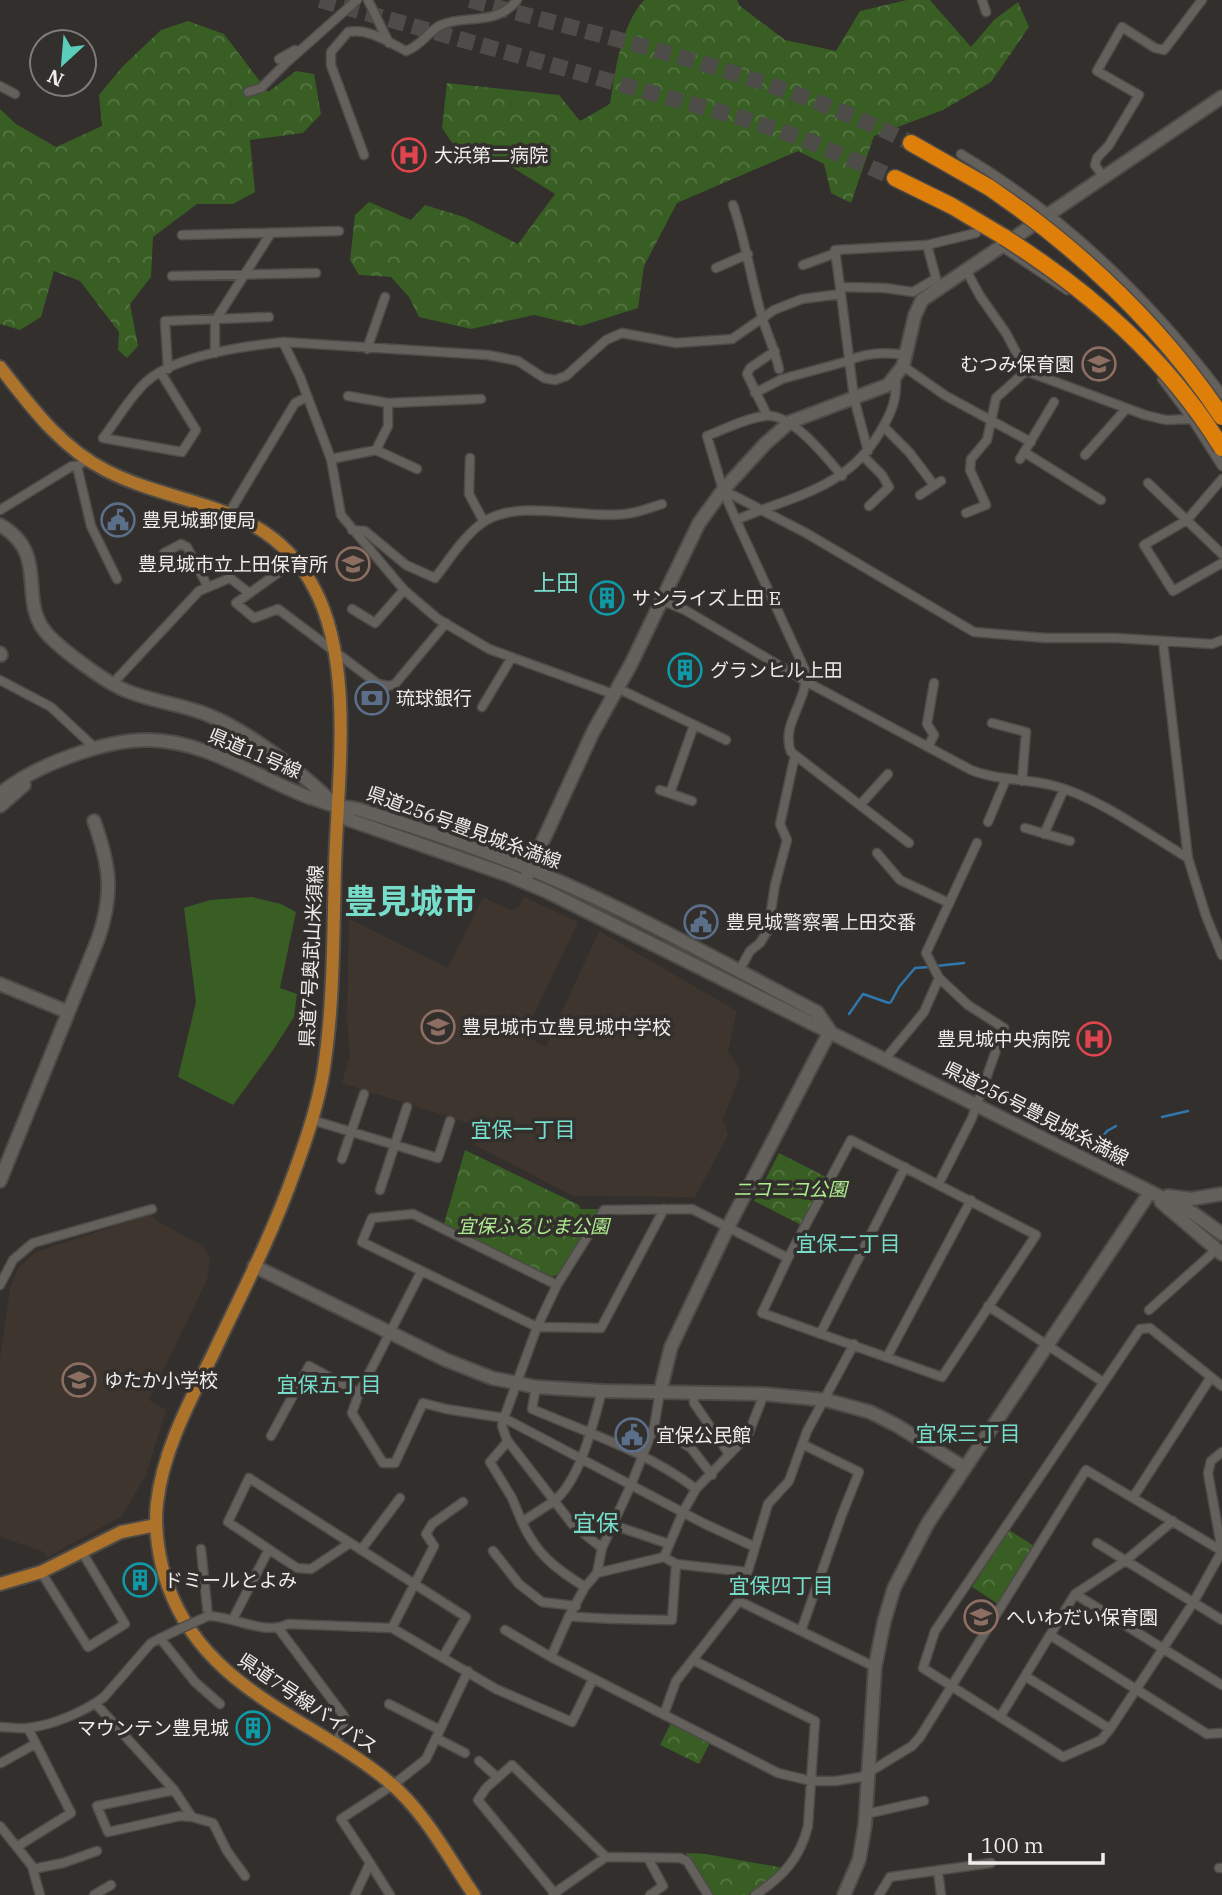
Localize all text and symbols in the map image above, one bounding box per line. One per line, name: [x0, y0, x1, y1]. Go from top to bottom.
north arrow: [28, 28, 98, 98]
text: N: [44, 64, 68, 92]
hospital icon: 大浜第二病院: [390, 136, 428, 174]
place label: 大浜第二病院: [434, 143, 548, 167]
school or university icon: むつみ保育園: [1080, 345, 1118, 383]
place label: むつみ保育園: [960, 352, 1074, 376]
public building icon: 豊見城郵便局: [99, 501, 137, 539]
place label: 豊見城郵便局: [142, 508, 256, 532]
school or university icon: 豊見城市立上田保育所: [334, 545, 372, 583]
place label: 豊見城市立上田保育所: [138, 552, 328, 576]
district label: 上田: [533, 567, 579, 597]
building icon: サンライズ上田 E: [588, 579, 626, 617]
place label: サンライズ上田 E: [632, 586, 781, 610]
building icon: グランヒル上田: [666, 651, 704, 689]
place label: グランヒル上田: [710, 658, 843, 682]
bank icon: 琉球銀行: [353, 679, 391, 717]
place label: 琉球銀行: [396, 686, 472, 710]
street label: 県道11号線: [205, 723, 305, 783]
street label: 県道256号豊見城糸満線: [363, 781, 565, 873]
street label: 県道7号奥武山米須線: [294, 864, 328, 1048]
district label: 豊見城市: [344, 879, 476, 922]
public building icon: 豊見城警察署上田交番: [682, 903, 720, 941]
place label: 豊見城警察署上田交番: [726, 910, 916, 934]
school or university icon: 豊見城市立豊見城中学校: [419, 1008, 457, 1046]
place label: 豊見城市立豊見城中学校: [462, 1015, 671, 1039]
hospital icon: 豊見城中央病院: [1075, 1020, 1113, 1058]
place label: 豊見城中央病院: [937, 1027, 1070, 1051]
street label: 県道256号豊見城糸満線: [939, 1056, 1133, 1170]
district label: 宜保一丁目: [471, 1115, 576, 1143]
park label: ニコニコ公園: [733, 1177, 850, 1201]
park label: 宜保ふるじま公園: [457, 1214, 612, 1238]
district label: 宜保二丁目: [796, 1229, 901, 1257]
school or university icon: ゆたか小学校: [60, 1361, 98, 1399]
place label: ゆたか小学校: [104, 1368, 218, 1392]
district label: 宜保五丁目: [277, 1370, 382, 1398]
public building icon: 宜保公民館: [613, 1416, 651, 1454]
district label: 宜保三丁目: [916, 1419, 1021, 1447]
place label: 宜保公民館: [656, 1423, 751, 1447]
district label: 宜保: [573, 1507, 619, 1537]
building icon: ドミールとよみ: [121, 1561, 159, 1599]
place label: ドミールとよみ: [164, 1568, 297, 1592]
district label: 宜保四丁目: [729, 1571, 834, 1599]
school or university icon: へいわだい保育園: [962, 1598, 1000, 1636]
place label: へいわだい保育園: [1006, 1605, 1158, 1629]
street label: 県道7号線バイパス: [234, 1647, 382, 1759]
building icon: マウンテン豊見城: [234, 1709, 272, 1747]
place label: マウンテン豊見城: [77, 1716, 229, 1740]
scale bar: [970, 1822, 1103, 1866]
text: 100 m: [981, 1831, 1044, 1859]

